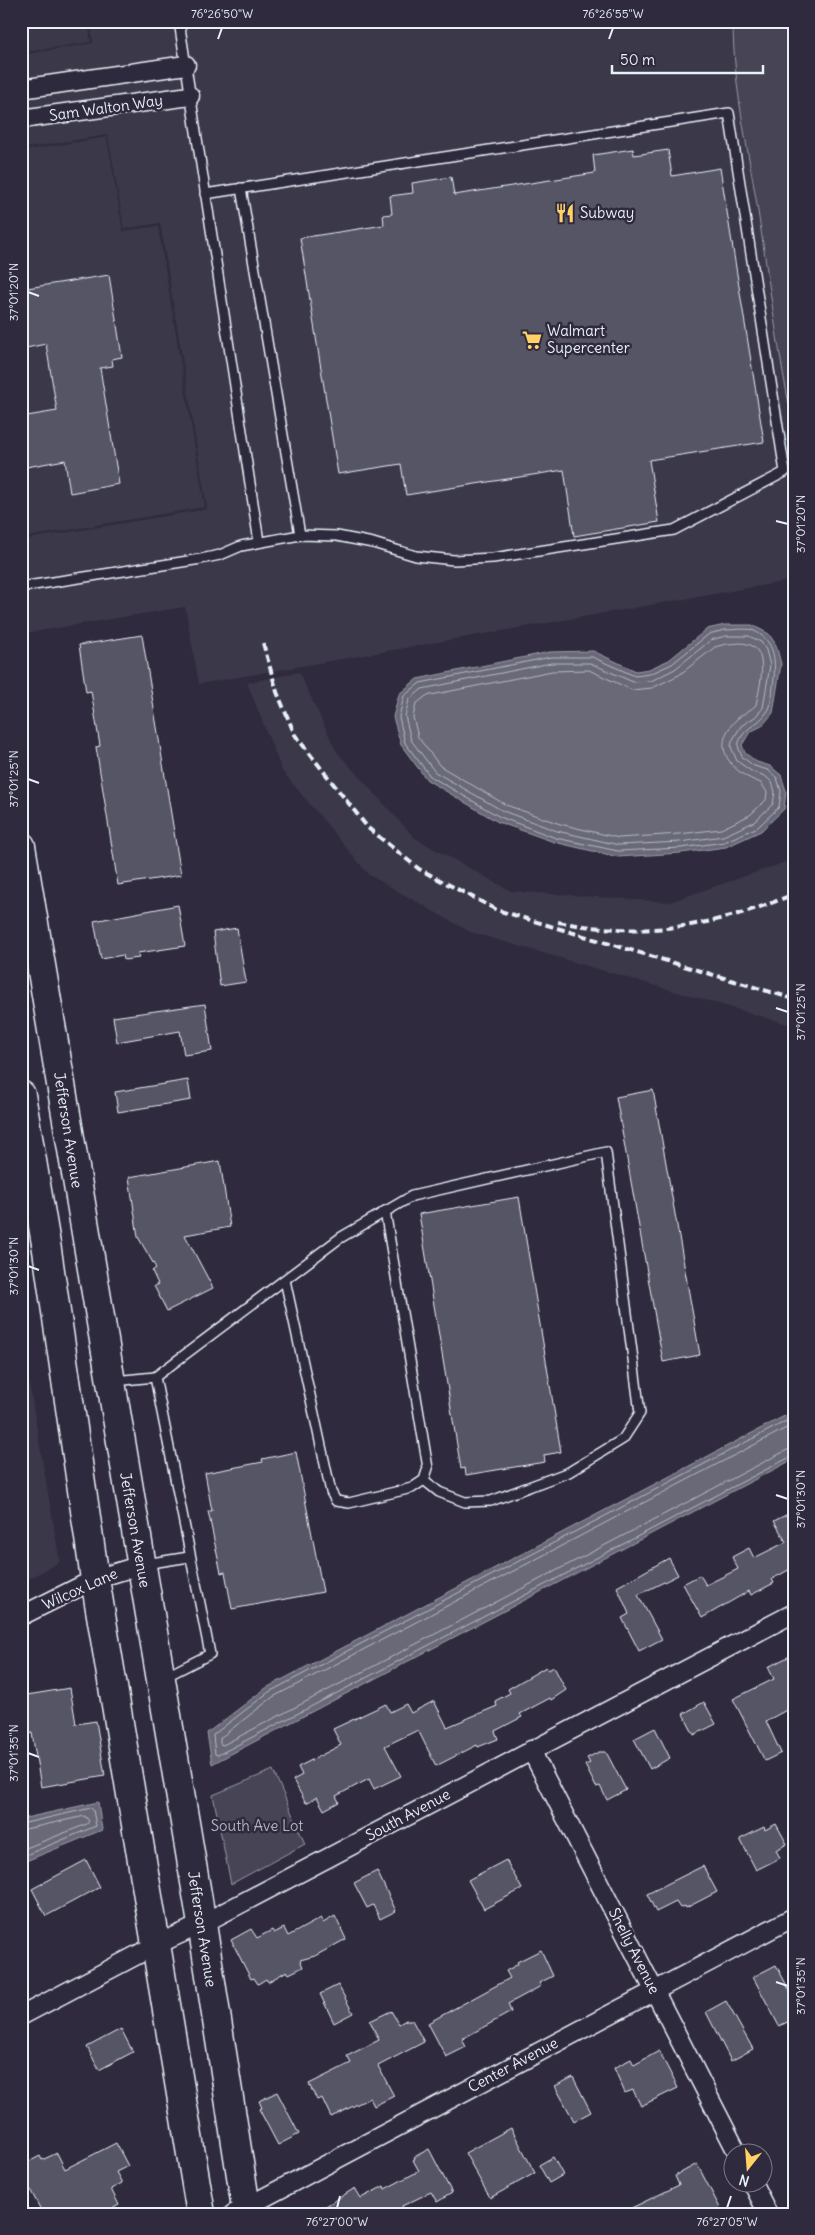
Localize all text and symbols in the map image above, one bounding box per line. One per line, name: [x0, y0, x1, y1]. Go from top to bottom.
text: 76°26'50"W: [191, 6, 253, 21]
text: 76°26'55"W: [582, 6, 644, 21]
scale bar: [612, 42, 764, 74]
text: 50 m: [620, 50, 655, 69]
street label: Sam Walton Way: [48, 90, 164, 125]
restaurant icon: Subway: [554, 202, 576, 224]
place label: Subway: [580, 203, 634, 222]
text: 37°01'20"N: [6, 263, 21, 321]
place label: Walmart Supercenter: [547, 321, 630, 357]
supermarket icon: Walmart Supercenter: [521, 329, 543, 351]
text: 37°01'20"N: [793, 495, 808, 553]
text: 37°01'25"N: [6, 750, 21, 808]
text: 37°01'25"N: [793, 983, 808, 1041]
street label: Jefferson Avenue: [50, 1071, 87, 1189]
text: 37°01'30"N: [6, 1237, 21, 1295]
text: 37°01'30"N: [793, 1470, 808, 1528]
street label: Jefferson Avenue: [116, 1471, 155, 1589]
street label: Wilcox Lane: [39, 1564, 120, 1614]
text: 37°01'35"N: [6, 1724, 21, 1782]
street label: South Avenue: [362, 1784, 453, 1845]
park label: South Ave Lot: [211, 1816, 303, 1835]
street label: Jefferson Avenue: [184, 1870, 221, 1988]
street label: Shelly Avenue: [605, 1905, 664, 1997]
text: 37°01'35"N: [793, 1957, 808, 2015]
street label: Center Avenue: [465, 2033, 561, 2096]
north arrow: [722, 2142, 772, 2192]
text: N: [737, 2170, 751, 2190]
text: 76°27'00"W: [306, 2214, 368, 2229]
text: 76°27'05"W: [696, 2214, 758, 2229]

